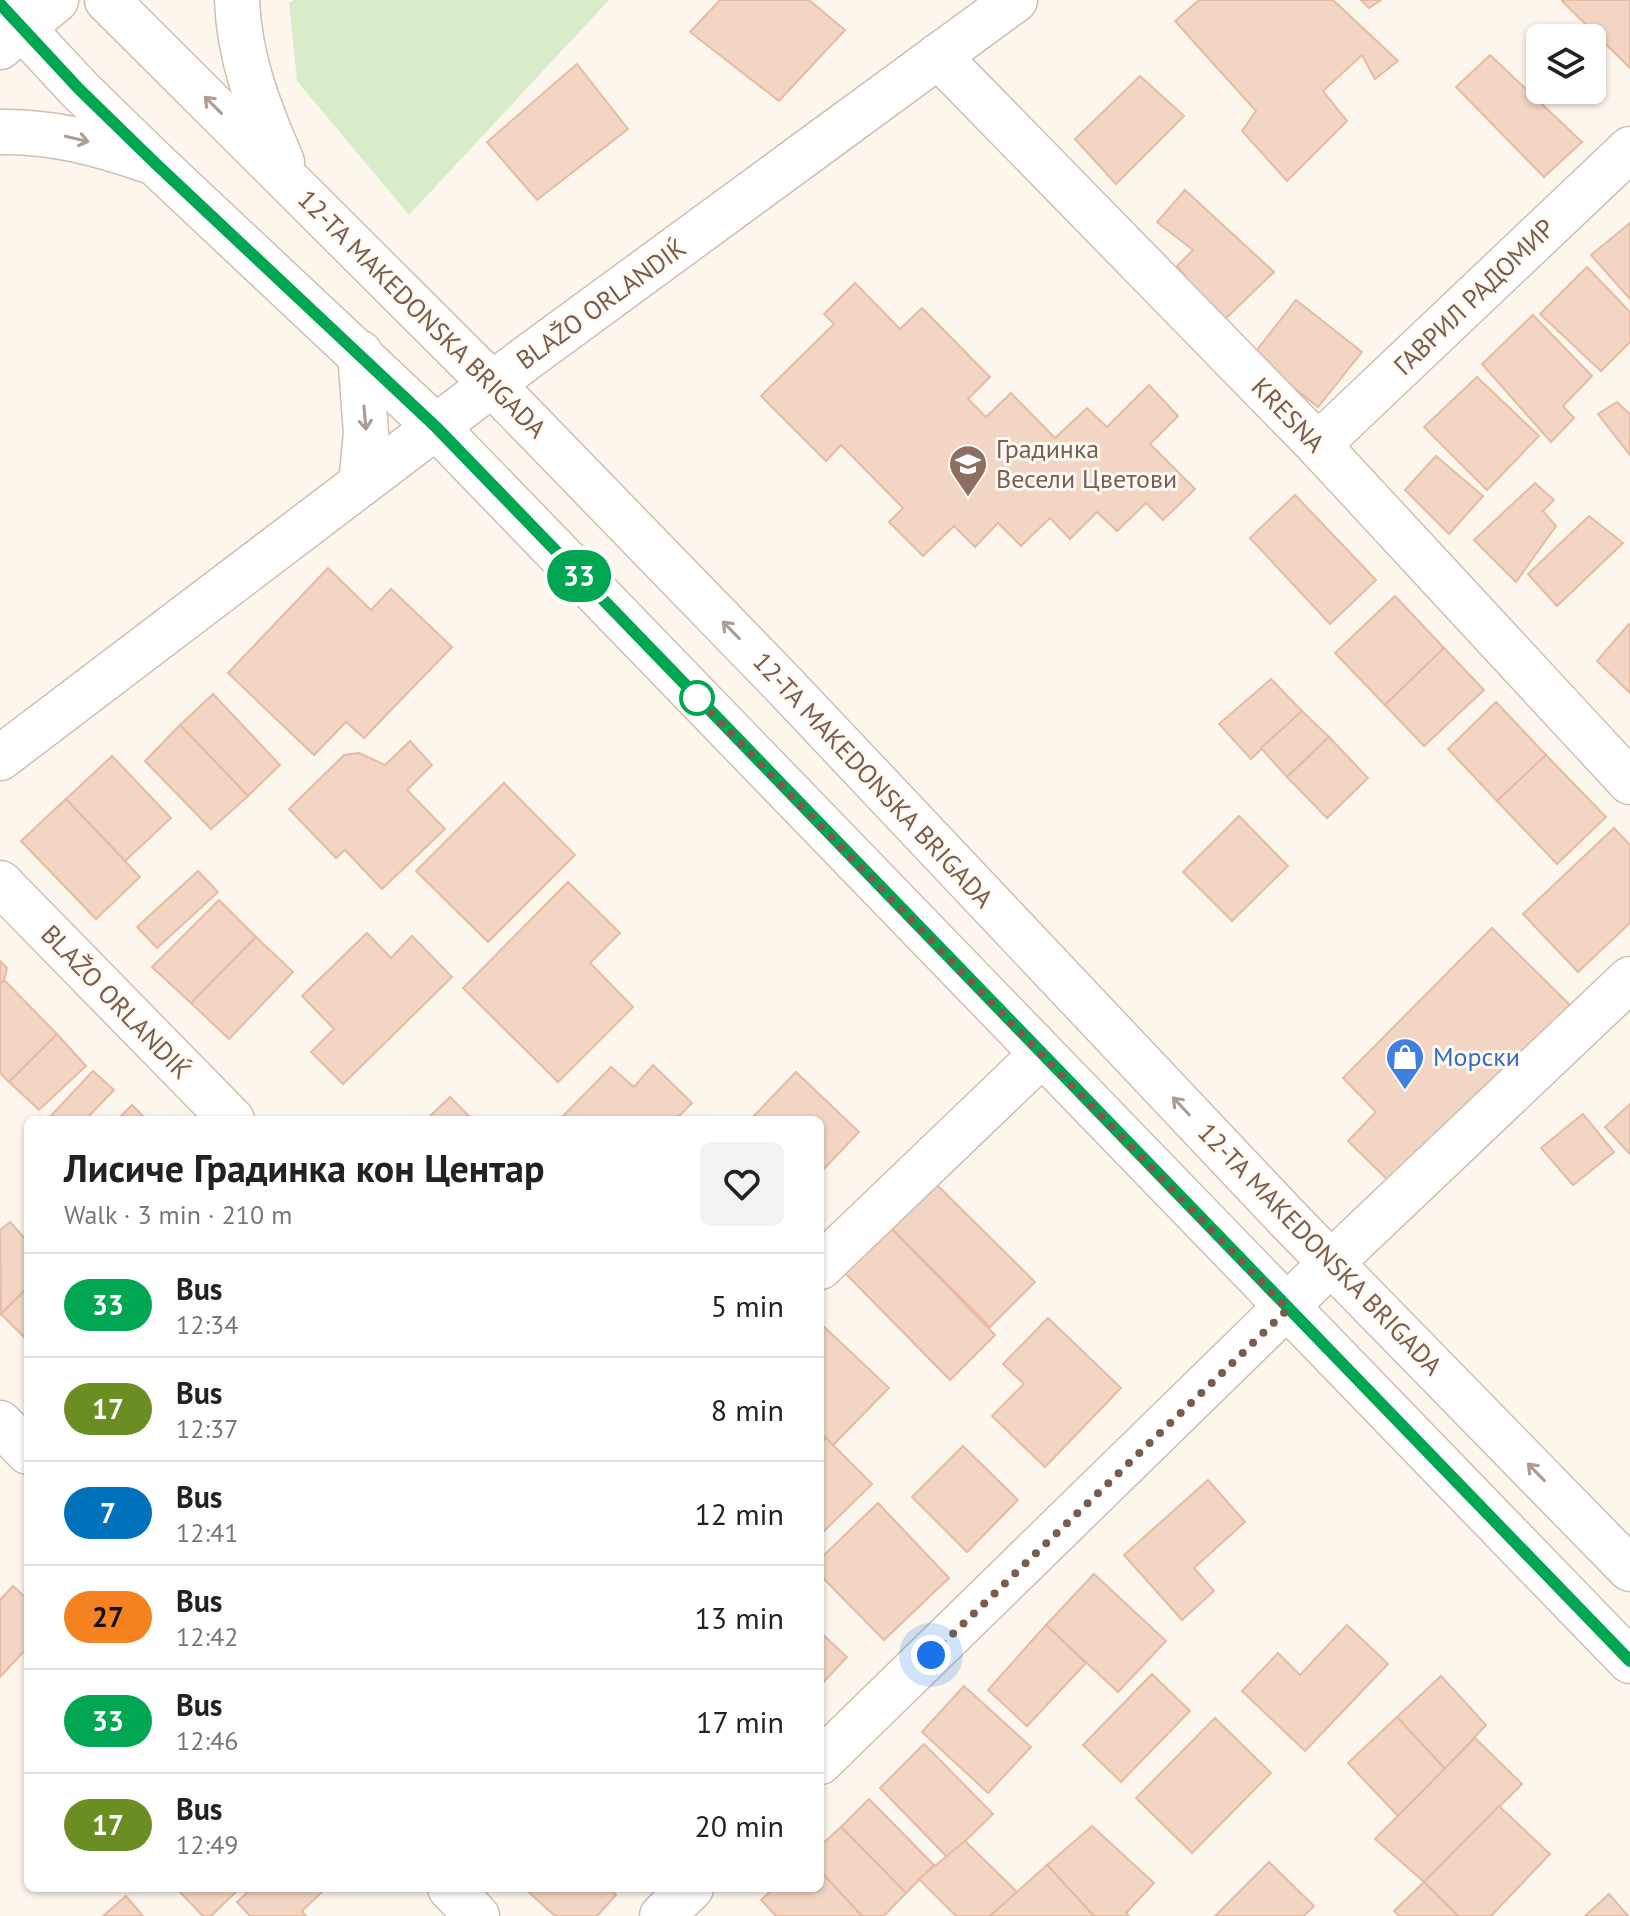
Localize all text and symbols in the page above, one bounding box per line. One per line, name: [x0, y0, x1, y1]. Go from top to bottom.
map controls: [1526, 24, 1606, 104]
button: layers: [1526, 24, 1606, 104]
one-way arrow: [203, 95, 223, 114]
one-way arrow: [64, 132, 90, 147]
street label: 12-TA MAKEDONSKA BRIGADA: [291, 182, 554, 445]
street label: ГАВРИЛ РАДОМИР: [1386, 212, 1561, 382]
street label: BLAŽO ORLANDIḰ: [509, 231, 692, 376]
street label: KRESNA: [1245, 370, 1332, 459]
one-way arrow: [358, 404, 373, 431]
place label: Градинка Весели Цветови: [996, 432, 1177, 495]
school or university icon: Градинка Весели Цветови: [947, 443, 989, 498]
line badge: 33: [543, 550, 615, 602]
text: 33: [563, 557, 595, 594]
one-way arrow: [722, 621, 741, 640]
street label: 12-TA MAKEDONSKA BRIGADA: [746, 645, 1001, 915]
unlabelled marker: [680, 681, 714, 715]
street label: BLAŽO ORLANDIḰ: [34, 918, 198, 1086]
shop icon: Морски: [1384, 1036, 1426, 1091]
place label: Морски: [1433, 1040, 1520, 1073]
one-way arrow: [1172, 1096, 1191, 1116]
street label: 12-TA MAKEDONSKA BRIGADA: [1191, 1116, 1450, 1382]
button: heart: [700, 1142, 784, 1226]
text: Лисиче Градинка кон Центар: [64, 1143, 544, 1192]
text: Walk · 3 min · 210 m: [64, 1198, 292, 1231]
text: Bus: [176, 1269, 223, 1308]
text: 33: [92, 1286, 124, 1323]
text: 5 min: [711, 1286, 784, 1325]
text: 12:34: [176, 1308, 238, 1341]
text: Bus: [176, 1373, 223, 1412]
text: 17: [92, 1390, 124, 1427]
text: 8 min: [711, 1390, 784, 1429]
text: 12:37: [176, 1412, 238, 1445]
one-way arrow: [1528, 1463, 1546, 1483]
text: Bus: [176, 1477, 223, 1516]
text: 7: [100, 1494, 116, 1531]
text: 12 min: [694, 1494, 784, 1533]
text: 12:41: [176, 1516, 238, 1549]
text: Bus: [176, 1581, 223, 1620]
text: 27: [92, 1598, 124, 1635]
text: 13 min: [694, 1598, 784, 1637]
text: 12:42: [176, 1620, 238, 1653]
your location: [911, 1635, 951, 1675]
text: Bus: [176, 1685, 223, 1724]
text: 33: [92, 1702, 124, 1739]
text: 17 min: [696, 1702, 784, 1741]
text: 12:46: [176, 1724, 238, 1757]
text: Bus: [176, 1789, 223, 1828]
text: 17: [92, 1806, 124, 1843]
text: 20 min: [694, 1806, 784, 1845]
text: 12:49: [176, 1828, 238, 1861]

